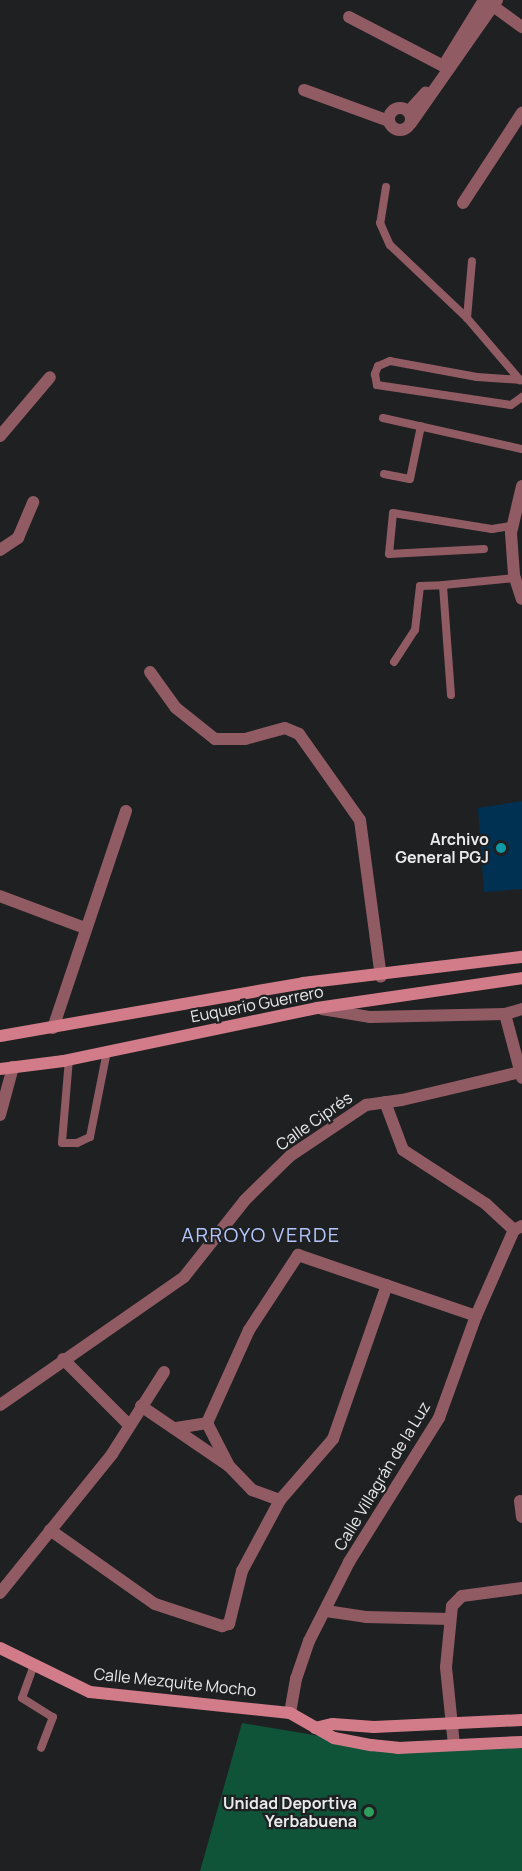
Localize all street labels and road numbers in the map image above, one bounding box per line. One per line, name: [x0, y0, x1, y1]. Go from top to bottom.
street label: Euquerio Guerrero: [189, 982, 325, 1026]
street label: Calle Ciprés: [272, 1088, 356, 1154]
street label: Calle Villagrán de la Luz: [330, 1398, 434, 1554]
street label: Calle Mezquite Mocho: [93, 1664, 257, 1700]

